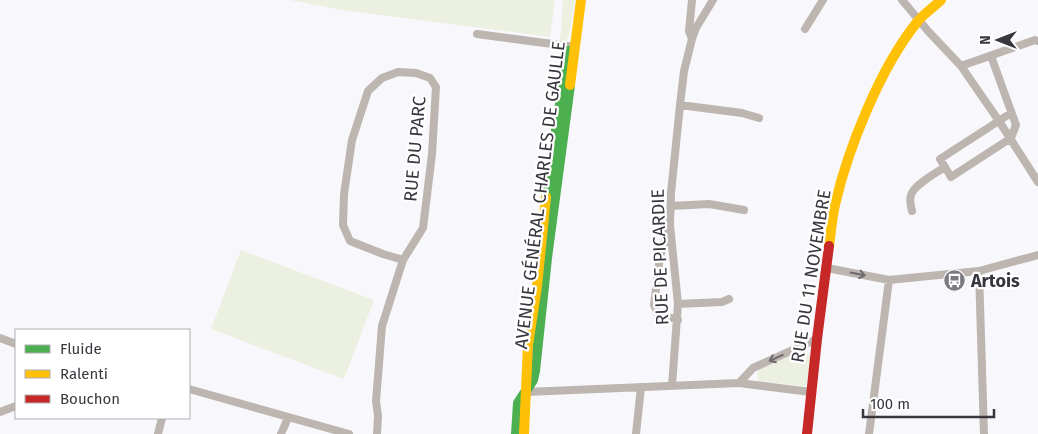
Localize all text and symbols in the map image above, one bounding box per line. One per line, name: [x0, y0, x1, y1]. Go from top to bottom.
north arrow: [973, 15, 1023, 65]
text: N: [977, 35, 994, 45]
street label: AVENUE GÉNÉRAL CHARLES DE GAULLE: [509, 40, 570, 350]
street label: RUE DU PARC: [399, 95, 431, 203]
street label: RUE DE PICARDIE: [647, 188, 673, 326]
street label: RUE DU 11 NOVEMBRE: [786, 188, 836, 364]
bus stop icon: Artois: [943, 269, 967, 293]
one-way arrow: [849, 270, 865, 279]
place label: Artois: [970, 270, 1020, 292]
legend: [15, 329, 190, 419]
text: Fluide: [60, 340, 102, 358]
one-way arrow: [769, 354, 784, 364]
text: Ralenti: [60, 365, 108, 383]
scale bar: [863, 386, 994, 418]
text: Bouchon: [60, 390, 120, 408]
text: 100 m: [870, 395, 910, 413]

